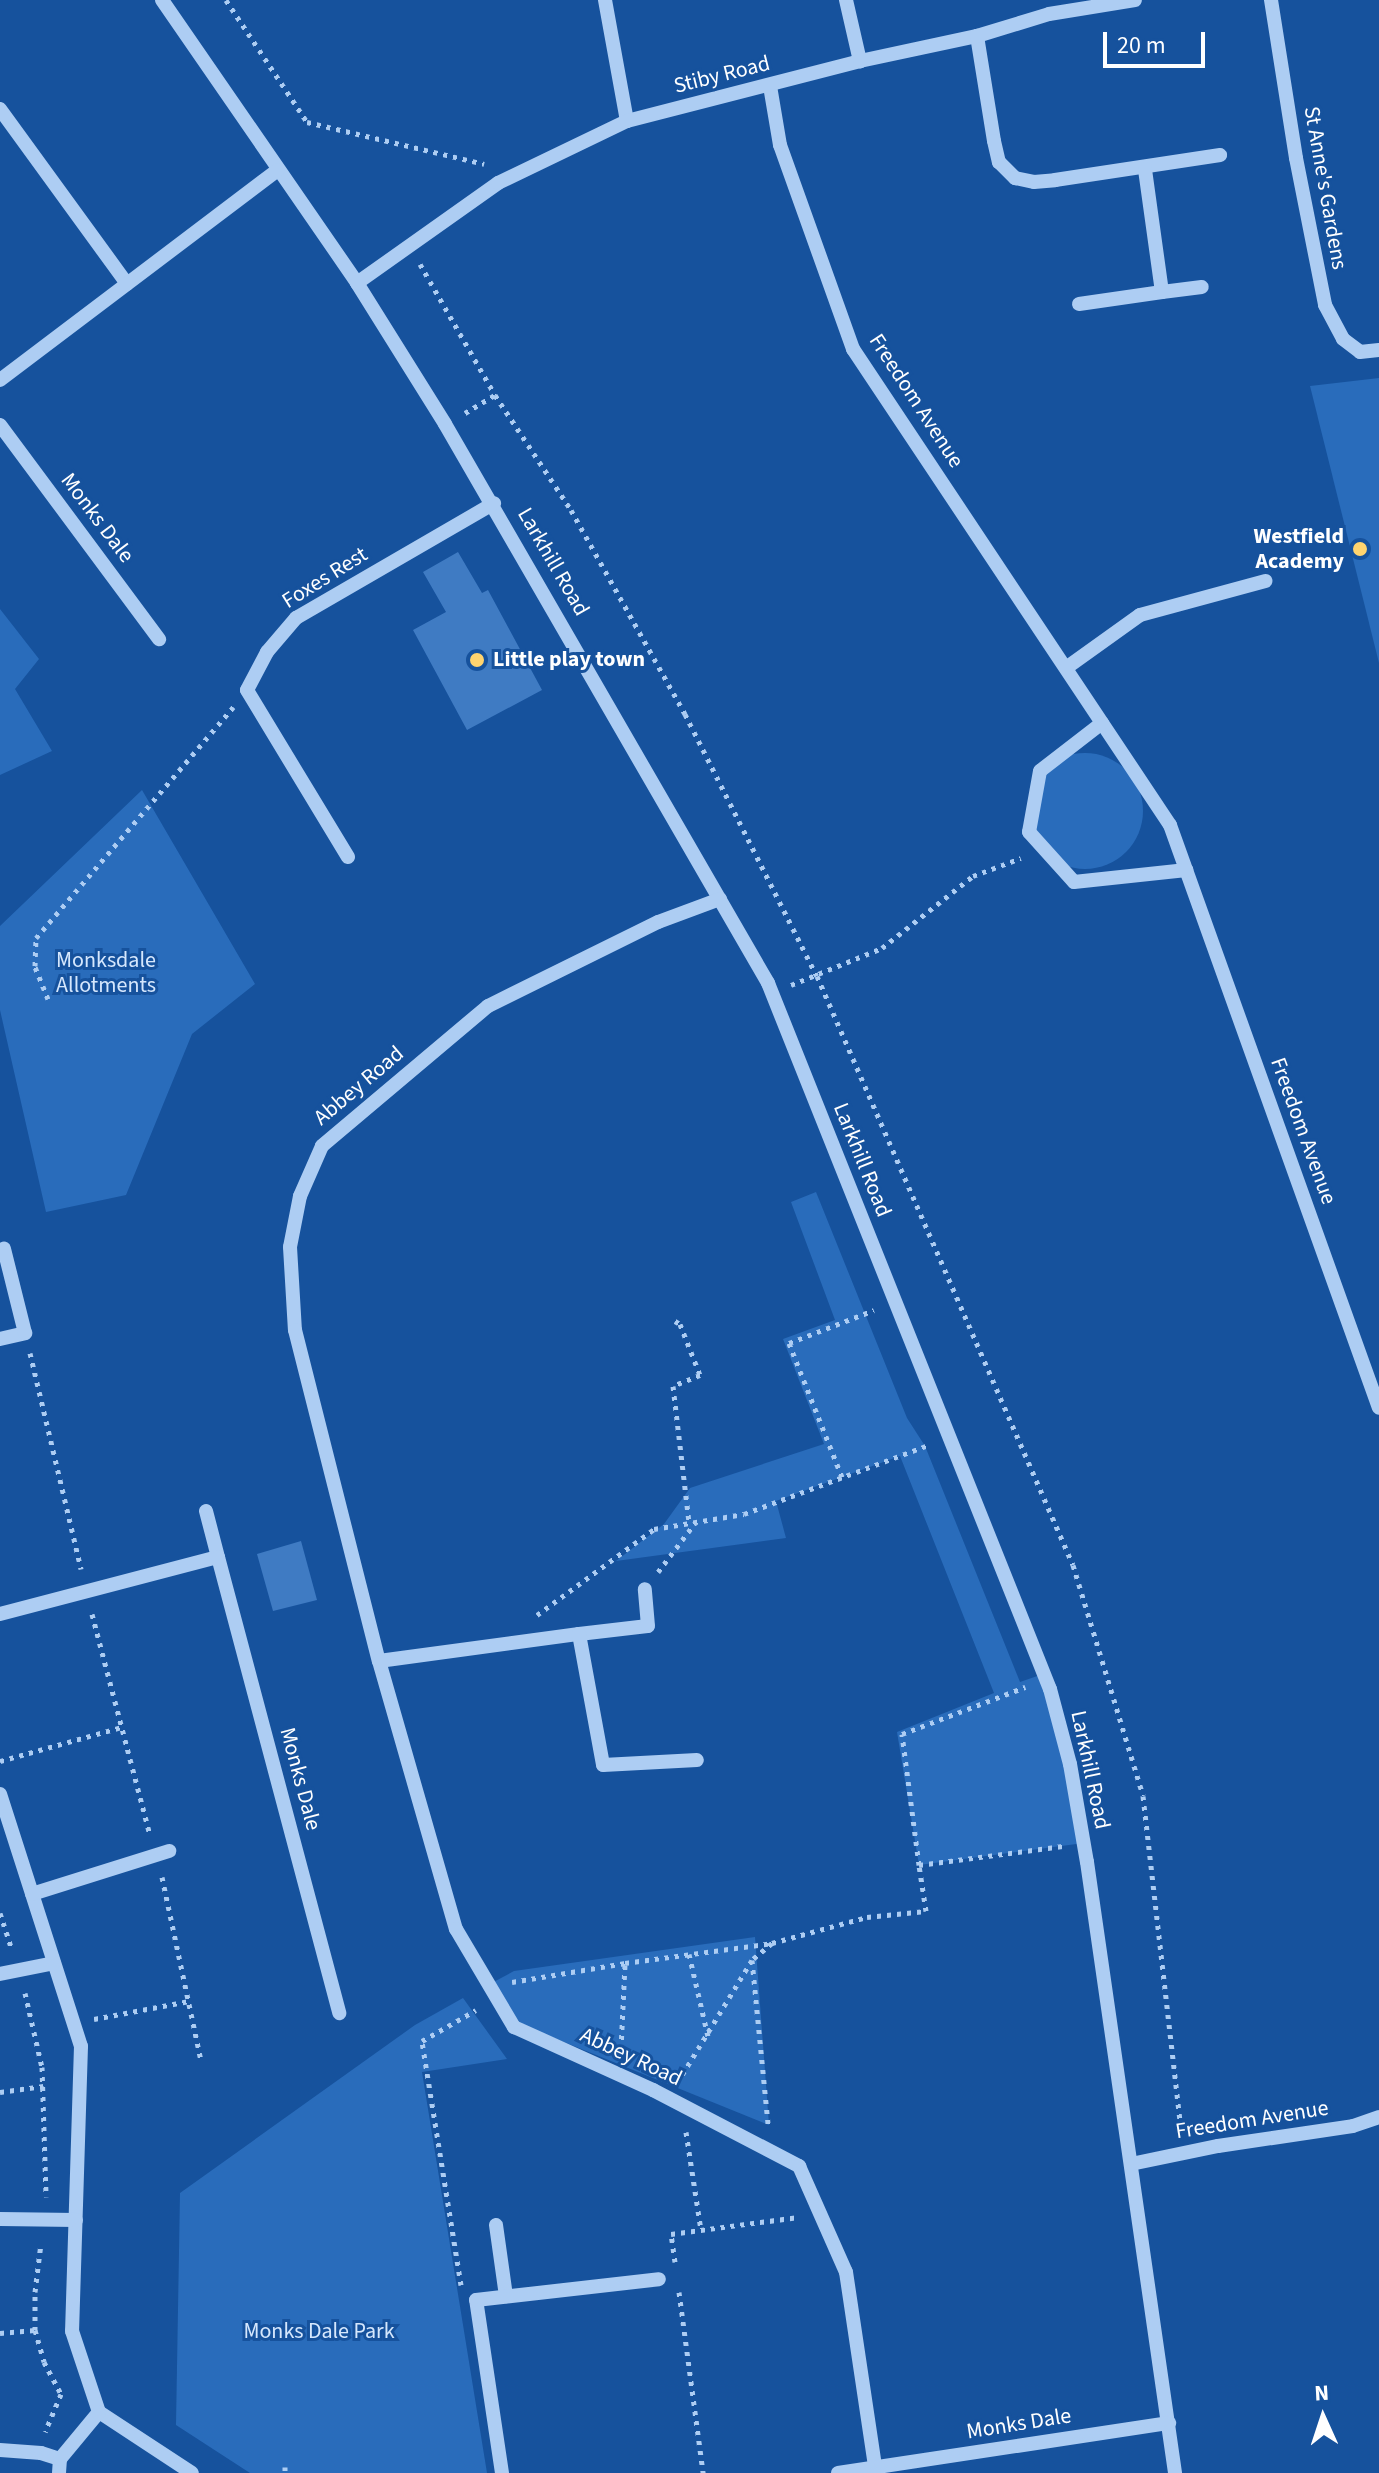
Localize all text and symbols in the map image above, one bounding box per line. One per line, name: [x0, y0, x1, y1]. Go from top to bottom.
scale bar: [1107, 16, 1209, 66]
text: 20 m: [1117, 28, 1166, 63]
street label: Stiby Road: [671, 50, 773, 100]
street label: St Anne's Gardens: [1298, 104, 1352, 272]
street label: Freedom Avenue: [863, 329, 969, 473]
street label: Monks Dale: [55, 468, 139, 568]
street label: Larkhill Road: [511, 503, 595, 621]
place label: Westfield Academy: [1253, 523, 1344, 574]
marker: Westfield Academy: [1351, 540, 1369, 558]
street label: Foxes Rest: [278, 542, 372, 614]
place label: Little play town: [493, 647, 645, 673]
marker: Little play town: [468, 651, 486, 669]
park label: Monksdale Allotments: [56, 947, 156, 998]
street label: Abbey Road: [309, 1041, 409, 1131]
street label: Freedom Avenue: [1264, 1054, 1342, 1208]
street label: Larkhill Road: [827, 1099, 897, 1221]
street label: Larkhill Road: [1065, 1708, 1115, 1832]
street label: Monks Dale: [274, 1725, 326, 1833]
street label: Abbey Road: [576, 2022, 686, 2092]
street label: Freedom Avenue: [1174, 2095, 1330, 2145]
park label: Monks Dale Park: [243, 2319, 395, 2345]
north arrow: [1283, 2377, 1363, 2457]
text: N: [1314, 2377, 1330, 2409]
street label: Monks Dale: [965, 2403, 1073, 2445]

